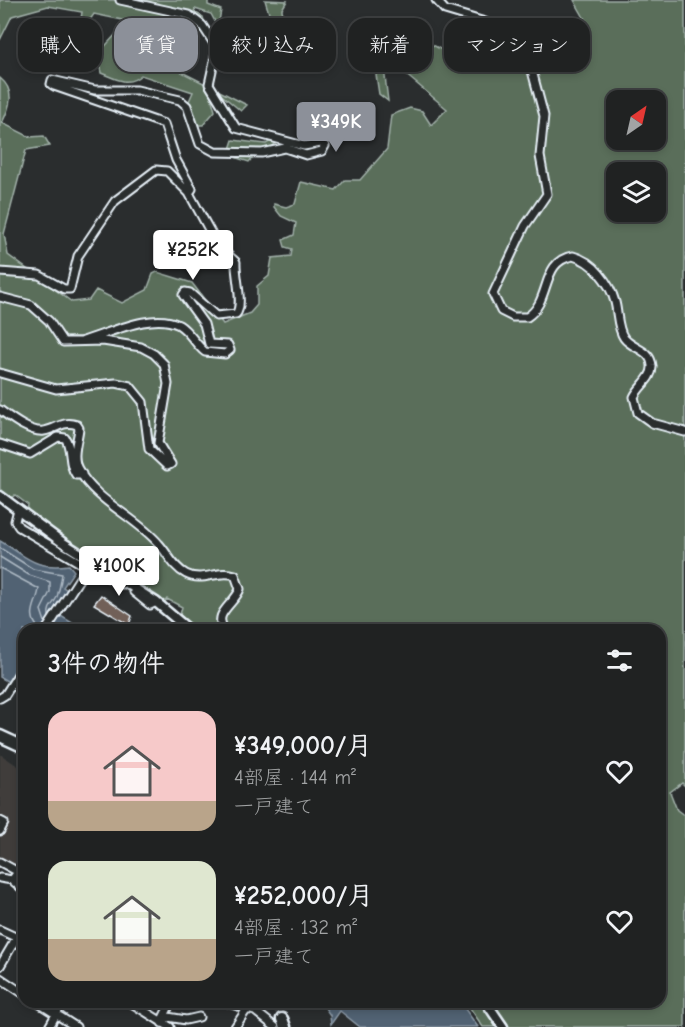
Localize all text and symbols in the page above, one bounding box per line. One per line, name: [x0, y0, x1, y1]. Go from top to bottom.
chip: 購入: [18, 18, 102, 72]
chip: 賃貸: [114, 18, 198, 72]
chip: 絞り込み: [210, 18, 336, 72]
chip: 新着: [348, 18, 432, 72]
chip: マンション: [444, 18, 590, 72]
north arrow: [606, 90, 666, 150]
map controls: [606, 90, 666, 222]
pin: ¥349K: [294, 102, 378, 153]
text: ¥349K: [311, 110, 361, 133]
button: layers: [606, 162, 666, 222]
pin: ¥252K: [151, 230, 235, 281]
text: ¥252K: [167, 238, 219, 261]
pin: ¥100K: [77, 546, 161, 597]
text: ¥100K: [93, 554, 145, 577]
icon: filters: [603, 644, 636, 677]
text: 3件の物件: [48, 649, 165, 679]
text: ¥349,000/月: [234, 731, 372, 761]
icon: home: [96, 735, 168, 807]
icon: heart: [603, 755, 636, 788]
text: 4部屋 · 144 m²: [234, 766, 356, 789]
text: 一戸建て: [234, 795, 314, 818]
text: ¥252,000/月: [234, 881, 373, 911]
icon: home: [96, 885, 168, 957]
icon: heart: [603, 905, 636, 938]
text: 4部屋 · 132 m²: [234, 916, 357, 939]
text: 一戸建て: [234, 945, 314, 968]

